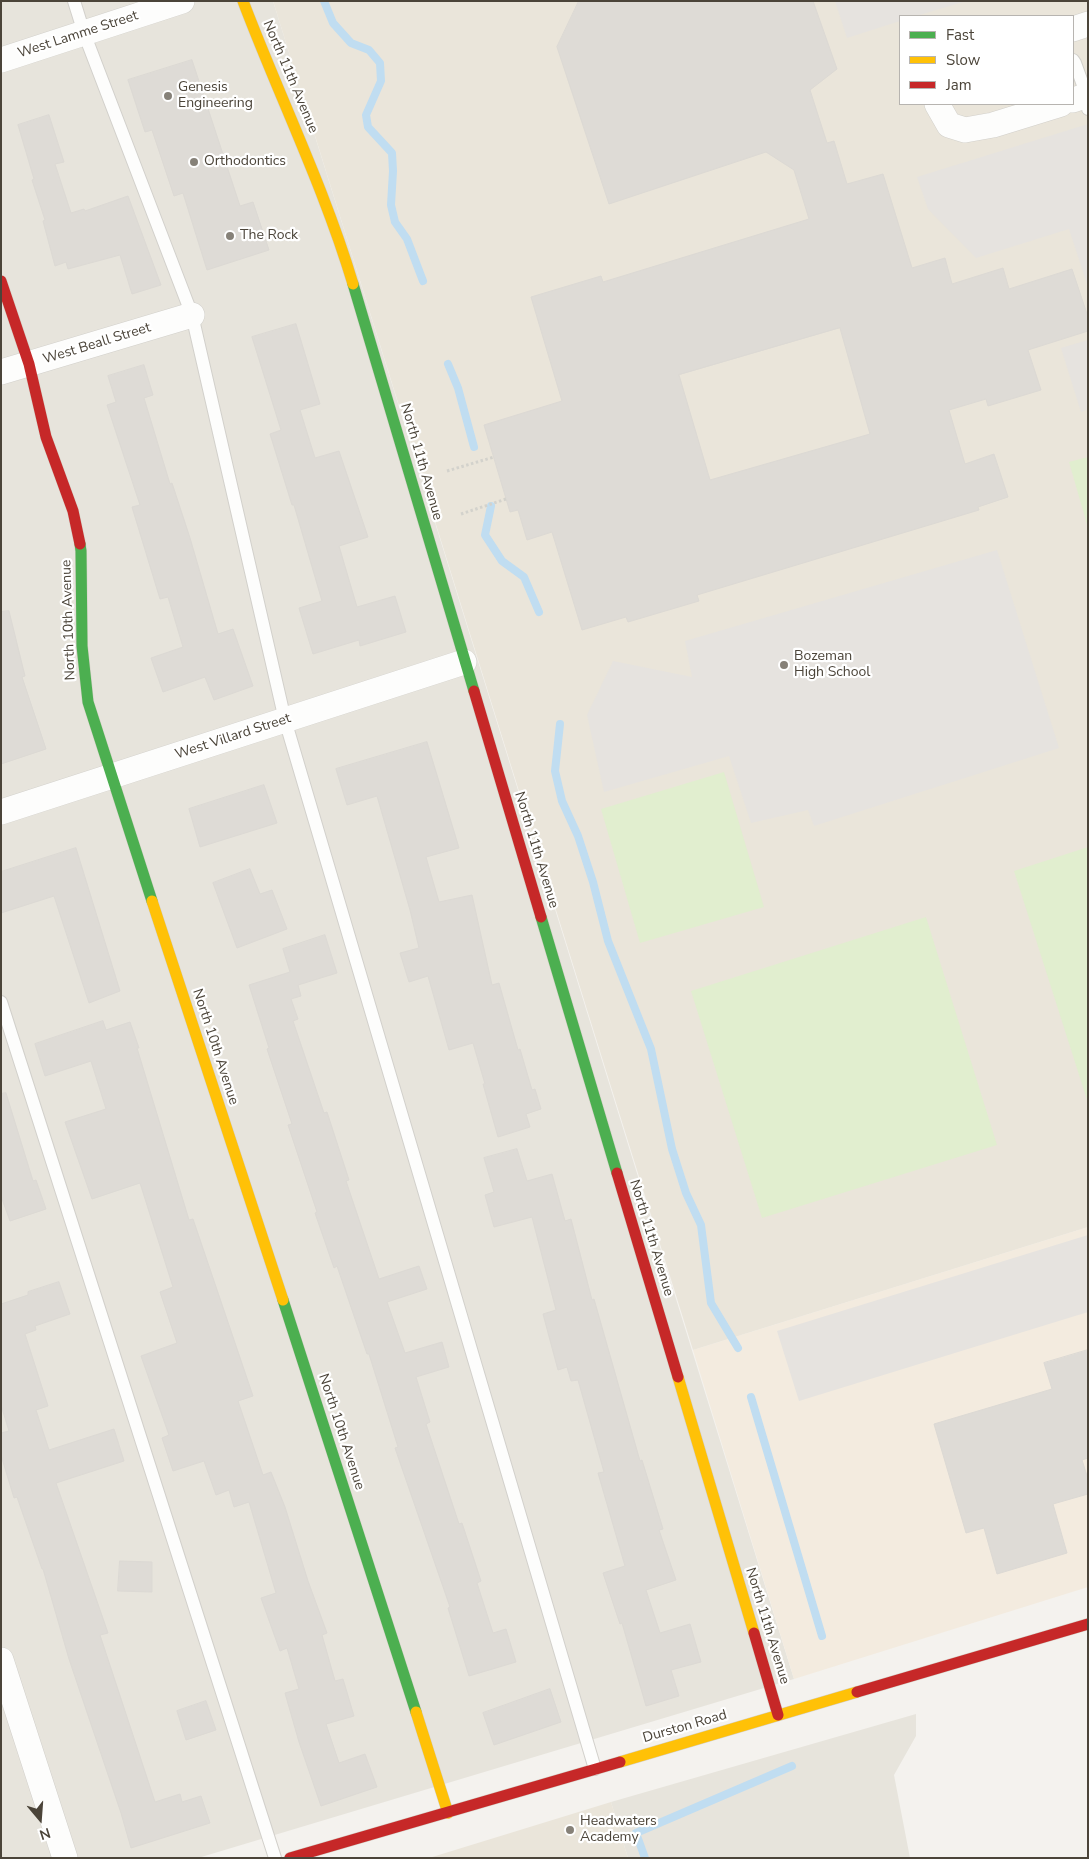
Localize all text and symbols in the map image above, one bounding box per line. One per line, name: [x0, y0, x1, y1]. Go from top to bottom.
street label: West Lamme Street: [16, 8, 140, 62]
legend: [899, 15, 1074, 105]
street label: North 11th Avenue: [259, 18, 321, 136]
text: Fast: [946, 25, 974, 45]
text: Slow: [946, 50, 980, 70]
text: Jam: [946, 75, 972, 95]
place label: Genesis Engineering: [178, 80, 253, 112]
marker: Genesis Engineering: [162, 90, 174, 102]
place label: Orthodontics: [204, 154, 286, 170]
marker: Orthodontics: [188, 156, 200, 168]
place label: The Rock: [240, 228, 298, 244]
marker: The Rock: [224, 230, 236, 242]
street label: West Beall Street: [41, 320, 153, 368]
street label: North 11th Avenue: [396, 402, 446, 522]
street label: North 10th Avenue: [58, 559, 80, 681]
place label: Bozeman High School: [794, 649, 870, 682]
marker: Bozeman High School: [778, 659, 790, 671]
street label: West Villard Street: [173, 710, 293, 764]
street label: North 11th Avenue: [510, 790, 562, 910]
street label: North 10th Avenue: [188, 987, 242, 1107]
street label: North 11th Avenue: [625, 1178, 677, 1298]
street label: North 10th Avenue: [314, 1372, 368, 1492]
street label: North 11th Avenue: [741, 1566, 793, 1686]
street label: Durston Road: [641, 1707, 729, 1747]
north arrow: [15, 1794, 65, 1844]
place label: Headwaters Academy: [580, 1814, 657, 1846]
text: N: [37, 1823, 53, 1844]
marker: Headwaters Academy: [564, 1824, 576, 1836]

